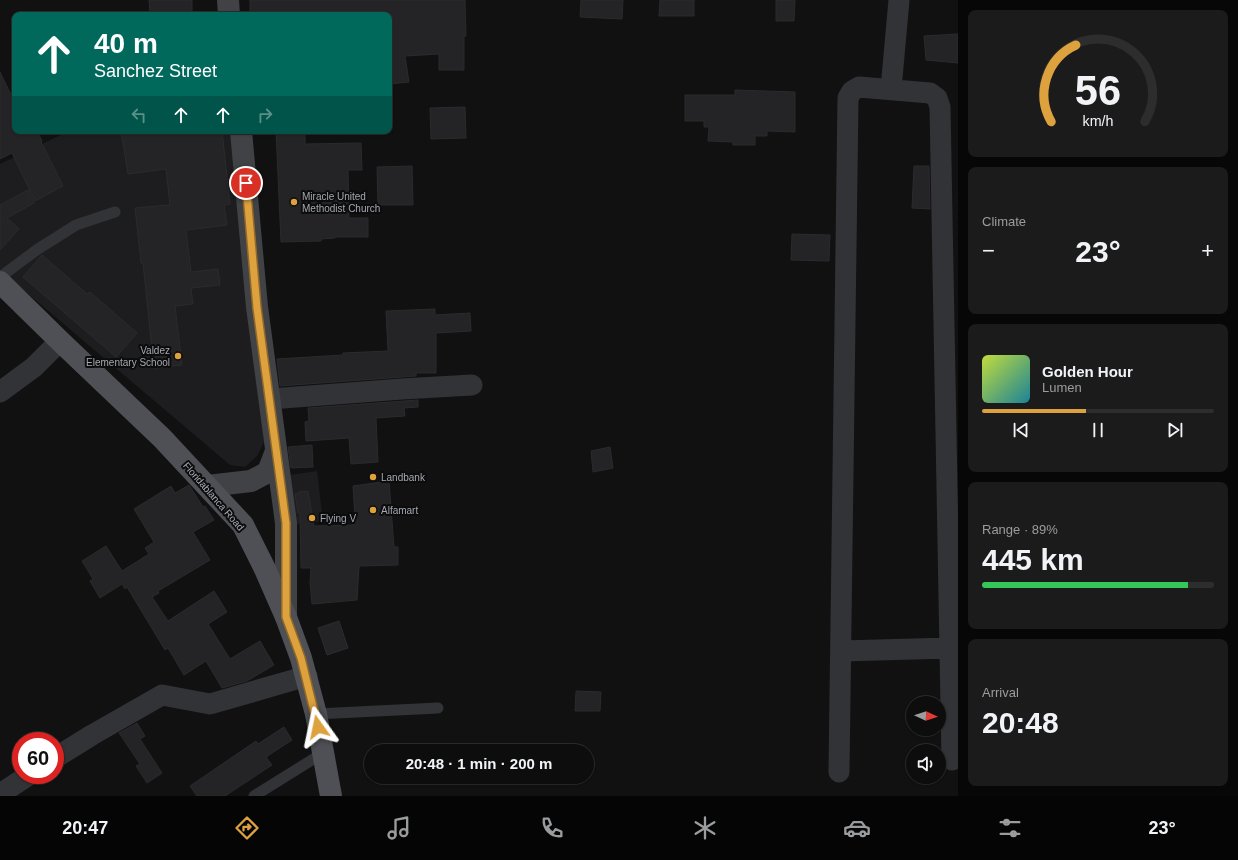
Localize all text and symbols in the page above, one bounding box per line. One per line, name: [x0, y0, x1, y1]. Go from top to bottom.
icon: ahead: [28, 28, 80, 80]
text: 40 m: [94, 28, 158, 59]
text: Sanchez Street: [94, 61, 217, 81]
text: 56: [1075, 66, 1121, 113]
icon: left: [128, 104, 150, 126]
icon: ahead: [170, 104, 192, 126]
icon: ahead: [212, 104, 234, 126]
icon: right: [254, 104, 276, 126]
text: km/h: [1083, 112, 1114, 128]
pin: [229, 166, 263, 200]
icon: arrive: [235, 172, 257, 194]
place label: Miracle United Methodist Church: [302, 191, 380, 214]
marker: Miracle United Methodist Church: [289, 197, 299, 207]
text: Climate: [982, 214, 1026, 229]
text: 23°: [1075, 235, 1121, 268]
text: −: [982, 238, 995, 263]
text: +: [1201, 238, 1214, 263]
place label: Valdez Elementary School: [86, 345, 170, 368]
marker: Valdez Elementary School: [173, 351, 183, 361]
text: Golden Hour: [1042, 363, 1133, 380]
text: Lumen: [1042, 380, 1082, 395]
icon: previous: [1010, 419, 1032, 441]
icon: pause: [1087, 419, 1109, 441]
icon: next: [1164, 419, 1186, 441]
street label: Floridablanca Road: [181, 460, 246, 533]
marker: Landbank: [368, 472, 378, 482]
place label: Landbank: [381, 472, 426, 483]
marker: Alfamart: [368, 505, 378, 515]
place label: Alfamart: [381, 505, 418, 516]
marker: Flying V: [307, 513, 317, 523]
place label: Flying V: [320, 513, 356, 524]
text: Range · 89%: [982, 522, 1058, 537]
text: 445 km: [982, 543, 1084, 576]
text: Arrival: [982, 685, 1019, 700]
north arrow: [906, 696, 946, 736]
map controls: [906, 696, 946, 784]
position arrow: [297, 706, 339, 748]
text: 20:48: [982, 706, 1059, 739]
speed limit sign: 60: [12, 732, 64, 784]
button: sound: [906, 744, 946, 784]
text: 20:48 · 1 min · 200 m: [406, 755, 552, 772]
icon: directions: [233, 814, 261, 842]
icon: music: [385, 814, 413, 842]
icon: phone: [538, 814, 566, 842]
icon: climate: [691, 814, 719, 842]
icon: car: [843, 814, 871, 842]
icon: filters: [996, 814, 1024, 842]
text: 20:47: [62, 818, 108, 838]
text: 23°: [1148, 818, 1176, 838]

